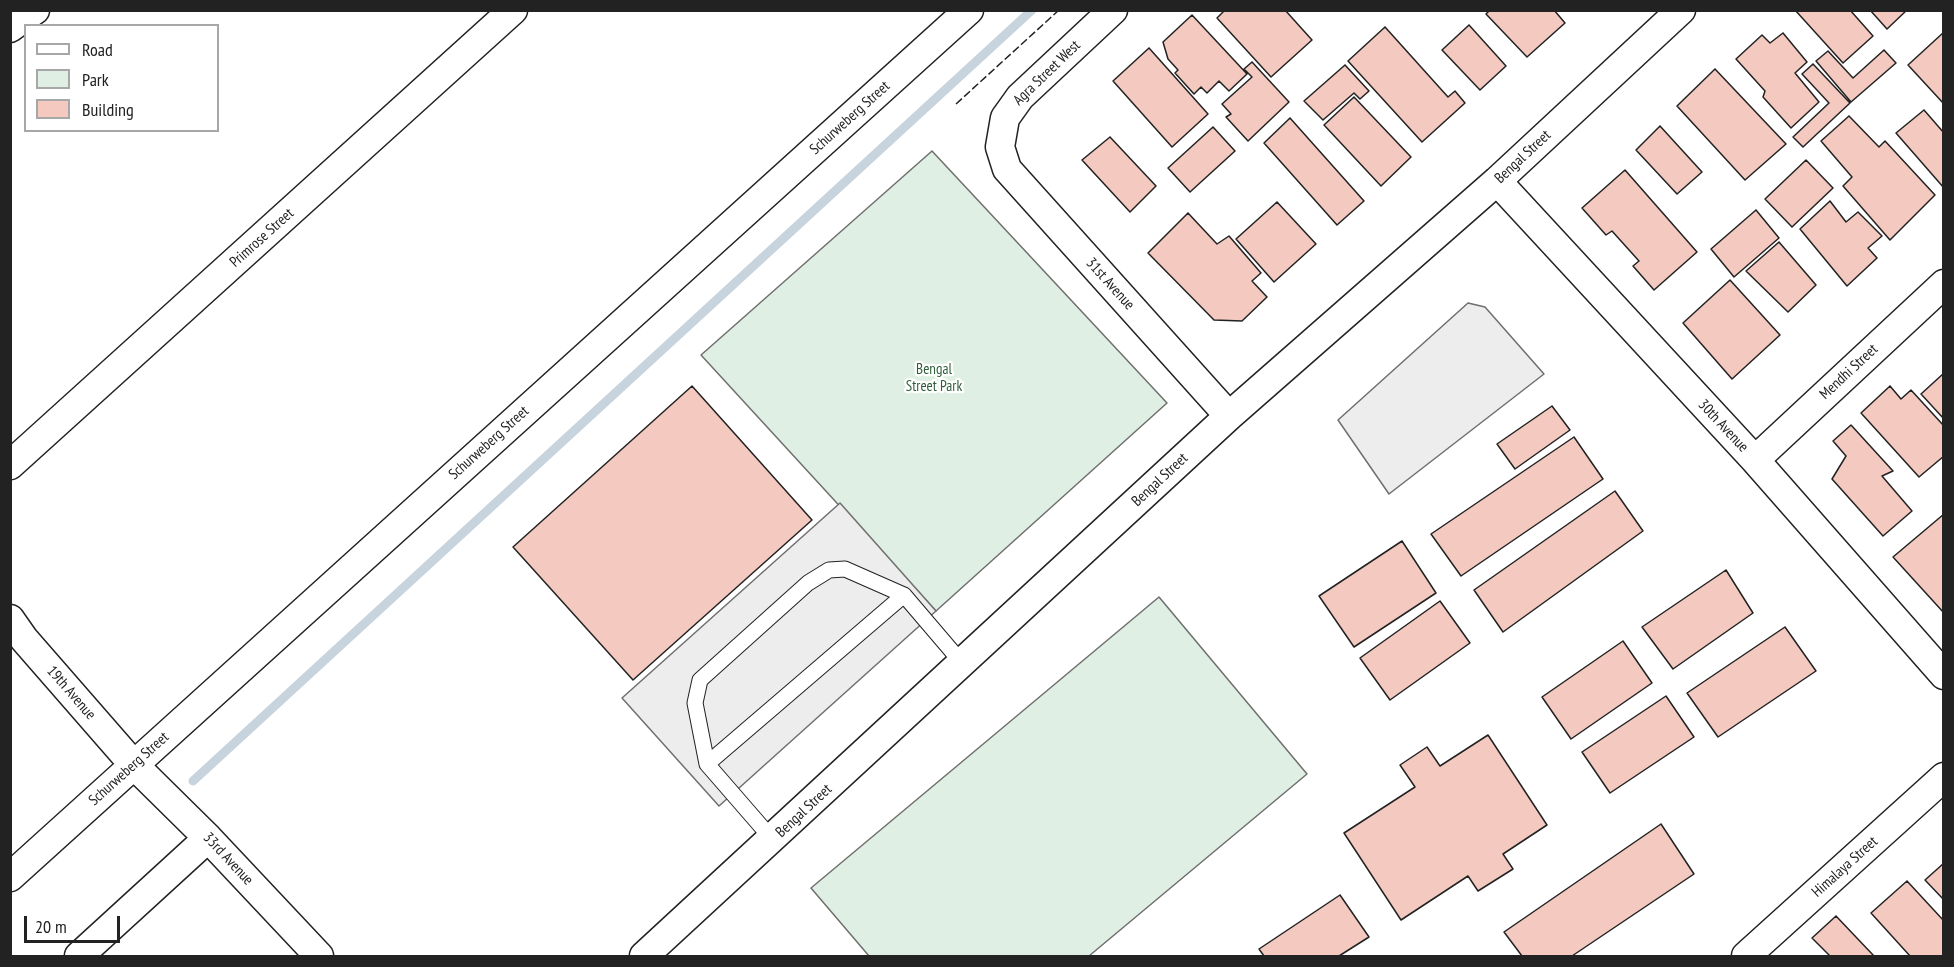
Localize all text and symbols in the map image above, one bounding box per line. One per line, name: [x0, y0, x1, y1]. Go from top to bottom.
legend: [24, 24, 219, 132]
street label: Agra Street West: [1010, 37, 1084, 109]
text: Road: [82, 38, 113, 61]
text: Park: [82, 68, 109, 91]
street label: Schurweberg Street: [806, 77, 894, 159]
text: Building: [82, 98, 134, 121]
street label: Bengal Street: [1491, 127, 1555, 187]
street label: Primrose Street: [226, 205, 298, 271]
street label: 31st Avenue: [1082, 254, 1138, 314]
street label: Mendhi Street: [1816, 341, 1882, 403]
park label: Bengal Street Park: [906, 361, 962, 396]
street label: 30th Avenue: [1694, 396, 1752, 456]
street label: Schurweberg Street: [445, 402, 533, 484]
street label: Bengal Street: [1128, 450, 1192, 510]
street label: 19th Avenue: [43, 662, 99, 724]
street label: Schurweberg Street: [85, 728, 173, 810]
street label: Bengal Street: [772, 781, 836, 841]
street label: 33rd Avenue: [199, 829, 257, 889]
street label: Himalaya Street: [1808, 833, 1882, 901]
scale bar: [27, 904, 123, 942]
text: 20 m: [35, 915, 67, 938]

